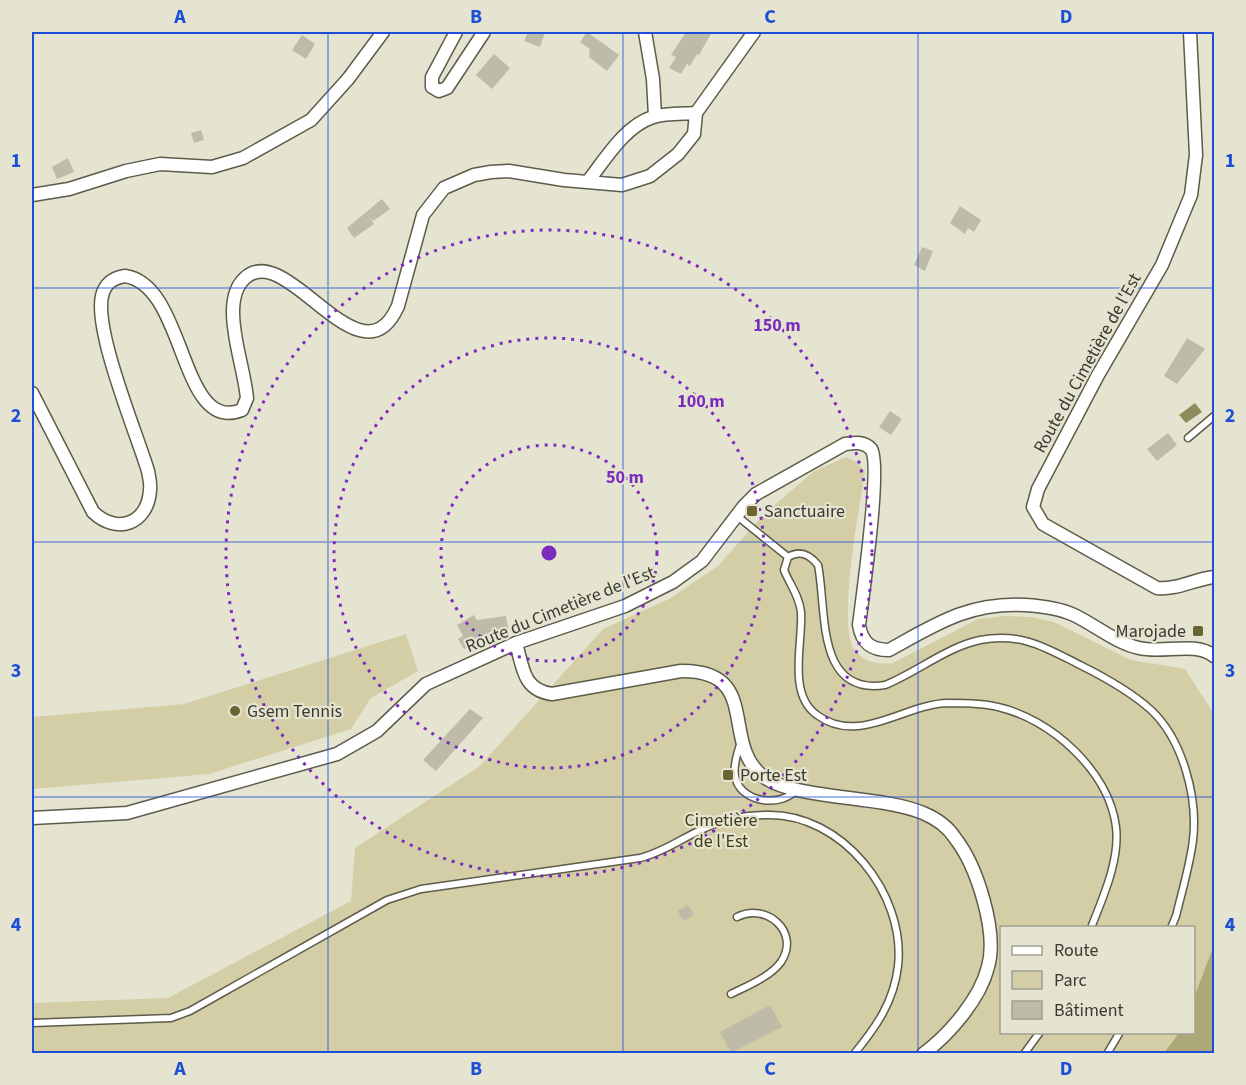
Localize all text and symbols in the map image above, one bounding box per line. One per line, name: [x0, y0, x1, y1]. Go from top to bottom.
text: A: [173, 3, 186, 31]
text: B: [470, 3, 482, 31]
text: C: [764, 3, 776, 31]
text: D: [1060, 3, 1072, 31]
text: 1: [11, 147, 21, 175]
text: 1: [1225, 147, 1235, 175]
street label: Route du Cimetière de l'Est: [1028, 269, 1147, 458]
text: 150 m: [753, 313, 801, 338]
text: 100 m: [677, 389, 725, 414]
text: 2: [11, 402, 21, 430]
text: 2: [1225, 402, 1235, 430]
text: 50 m: [606, 465, 644, 490]
place label: Sanctuaire: [764, 499, 845, 524]
marker: Sanctuaire: [745, 504, 759, 518]
centre of rings: [539, 543, 559, 563]
street label: Route du Cimetière de l'Est: [462, 560, 659, 659]
place label: Marojade: [1116, 619, 1186, 644]
marker: Marojade: [1191, 624, 1205, 638]
text: 3: [11, 657, 21, 685]
text: 3: [1225, 657, 1235, 685]
place label: Gsem Tennis: [247, 699, 342, 724]
marker: Gsem Tennis: [228, 704, 242, 718]
place label: Porte Est: [740, 763, 807, 788]
marker: Porte Est: [721, 768, 735, 782]
park label: Cimetière de l'Est: [685, 808, 757, 854]
text: 4: [11, 911, 22, 939]
text: 4: [1225, 911, 1236, 939]
legend: [1000, 926, 1195, 1034]
text: Route: [1054, 938, 1098, 963]
text: Parc: [1054, 968, 1087, 993]
text: Bâtiment: [1054, 998, 1124, 1023]
text: A: [173, 1055, 186, 1083]
text: B: [470, 1055, 482, 1083]
text: C: [764, 1055, 776, 1083]
text: D: [1060, 1055, 1072, 1083]

